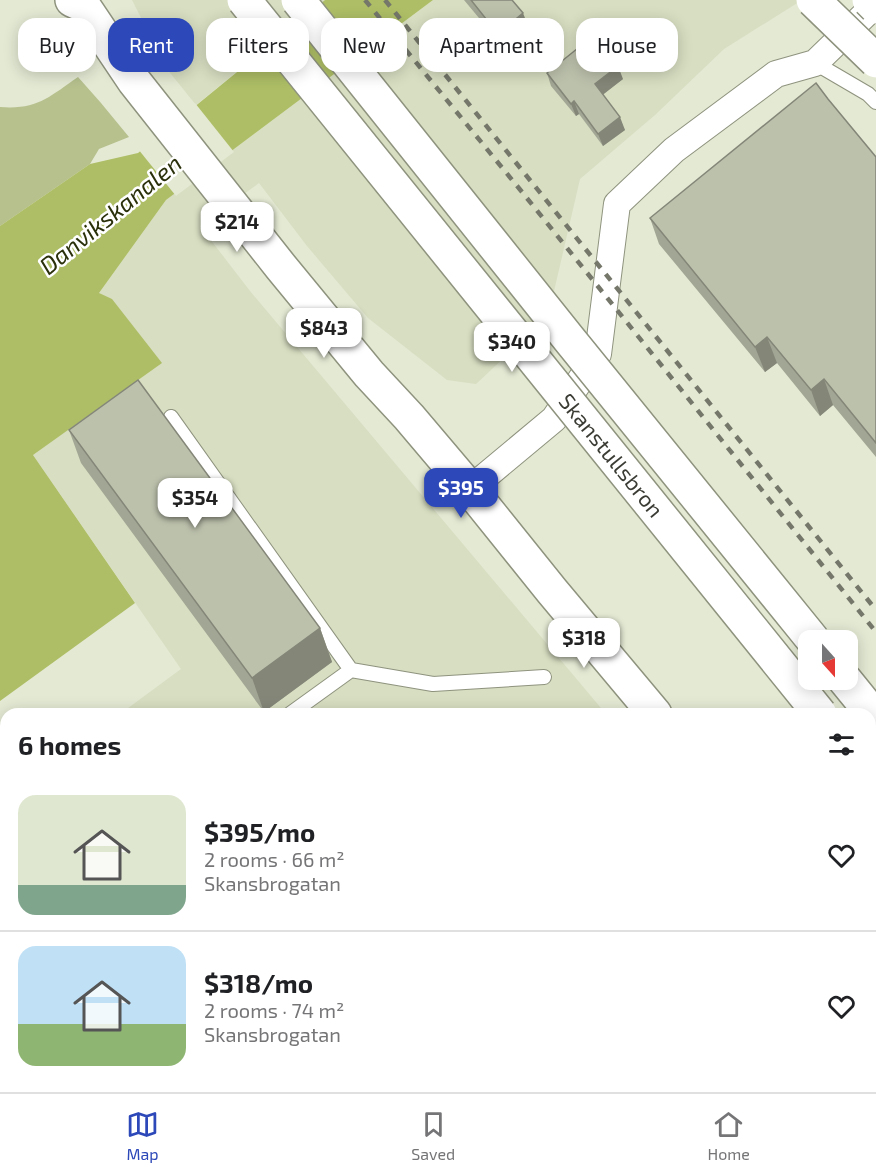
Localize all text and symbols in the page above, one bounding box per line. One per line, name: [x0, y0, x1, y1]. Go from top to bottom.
chip: Buy: [18, 18, 96, 72]
chip: Rent: [108, 18, 194, 72]
chip: Filters: [206, 18, 309, 72]
chip: New: [321, 18, 407, 72]
chip: Apartment: [419, 18, 564, 72]
chip: House: [576, 18, 678, 72]
water label: Danvikskanalen: [33, 148, 187, 280]
pin: $214: [201, 202, 273, 253]
text: $214: [215, 209, 259, 233]
pin: $843: [288, 308, 360, 359]
text: $843: [300, 315, 348, 339]
pin: $340: [476, 322, 548, 373]
text: $340: [488, 329, 536, 353]
street label: Skanstullsbron: [554, 388, 670, 522]
pin: $395: [425, 468, 497, 519]
text: $395: [438, 475, 484, 499]
pin: $354: [159, 478, 231, 529]
text: $354: [172, 485, 218, 509]
pin: $318: [548, 618, 620, 669]
text: $318: [562, 625, 606, 649]
north arrow: [798, 630, 858, 690]
map controls: [798, 630, 858, 690]
icon: filters: [825, 728, 858, 761]
text: 6 homes: [18, 729, 121, 760]
text: $395/mo: [204, 816, 315, 847]
icon: home: [66, 819, 138, 891]
icon: heart: [825, 839, 858, 872]
text: 2 rooms · 66 m²: [204, 847, 345, 871]
text: Skansbrogatan: [204, 871, 341, 895]
text: $318/mo: [204, 967, 313, 998]
icon: home: [66, 970, 138, 1042]
icon: heart: [825, 990, 858, 1023]
text: 2 rooms · 74 m²: [204, 998, 344, 1022]
text: Skansbrogatan: [204, 1022, 341, 1046]
tab: Map: [126, 1108, 159, 1163]
tab: Saved: [411, 1108, 455, 1163]
tab: Home: [707, 1108, 750, 1163]

